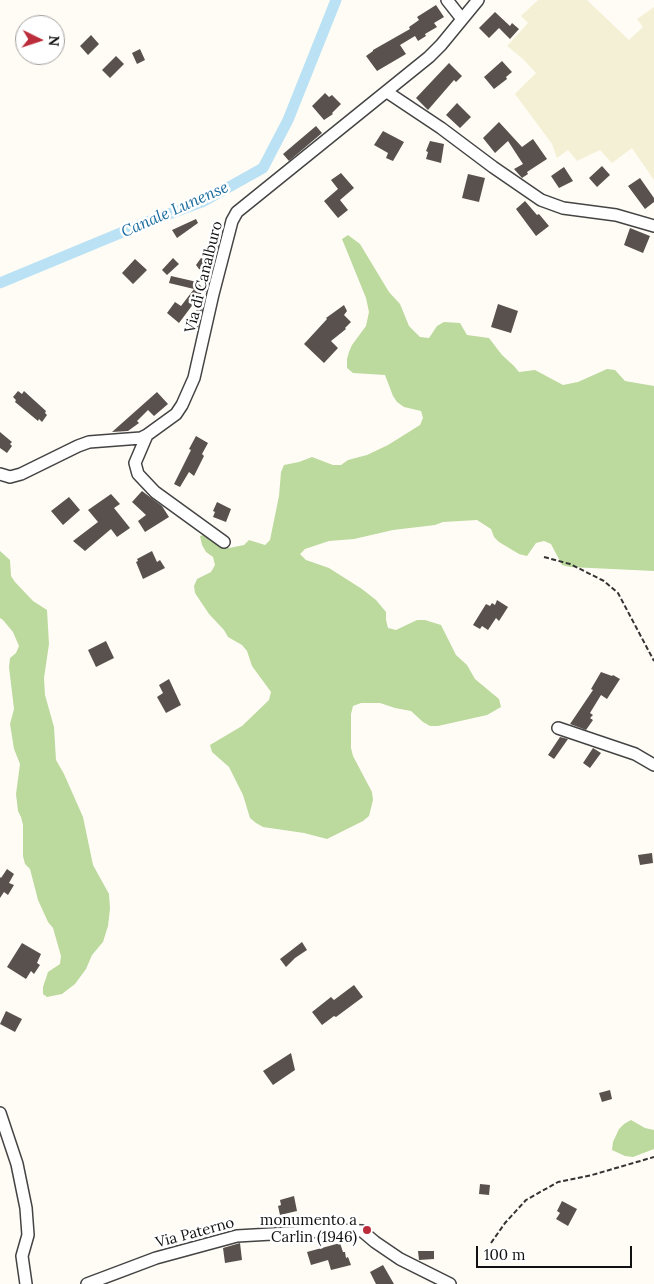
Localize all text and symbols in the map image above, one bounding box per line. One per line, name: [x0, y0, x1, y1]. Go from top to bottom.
north arrow: [15, 15, 65, 65]
text: N: [45, 35, 63, 47]
water label: Canale Lunense: [119, 178, 231, 242]
street label: Via di Canalburo: [181, 219, 227, 335]
place label: monumento a Carlin (1946): [260, 1212, 357, 1247]
street label: Via Paterno: [154, 1214, 236, 1252]
marker: monumento a Carlin (1946): [361, 1224, 373, 1236]
scale bar: [479, 1236, 635, 1268]
text: 100 m: [484, 1245, 525, 1264]

